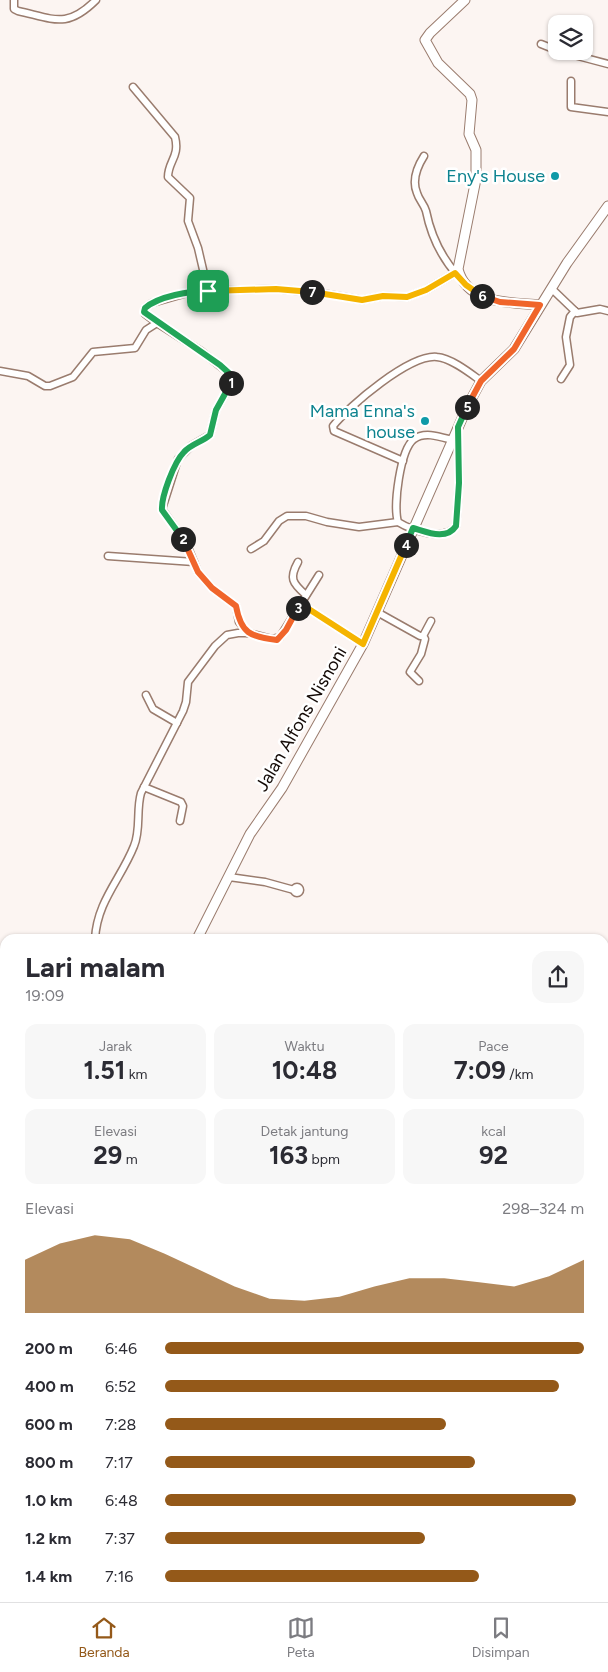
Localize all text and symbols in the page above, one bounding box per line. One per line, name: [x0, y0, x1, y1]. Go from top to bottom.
map controls: [548, 15, 593, 60]
button: layers: [548, 15, 593, 60]
place label: Eny's House: [446, 165, 545, 187]
marker: Eny's House: [549, 170, 561, 182]
pin: [187, 270, 229, 312]
icon: arrive: [194, 277, 222, 305]
pin: 7: [300, 280, 324, 304]
text: 7: [309, 284, 316, 301]
pin: 6: [470, 284, 494, 308]
text: 6: [478, 288, 487, 305]
pin: 1: [218, 370, 244, 396]
text: 1: [229, 375, 234, 392]
pin: 5: [454, 394, 480, 420]
text: 5: [463, 399, 472, 416]
place label: Mama Enna's house: [310, 400, 415, 443]
marker: Mama Enna's house: [419, 415, 431, 427]
pin: 2: [170, 526, 196, 552]
text: 2: [179, 531, 188, 548]
pin: 4: [394, 532, 418, 558]
text: 4: [402, 537, 411, 554]
pin: 3: [286, 596, 310, 620]
text: 3: [295, 600, 302, 617]
street label: Jalan Alfons Nisnoni: [251, 643, 351, 795]
text: Lari malam: [25, 950, 165, 984]
button: share: [532, 951, 584, 1003]
text: 19:09: [25, 986, 64, 1005]
text: Jarak: [99, 1038, 132, 1055]
text: Waktu: [285, 1038, 324, 1055]
text: Pace: [478, 1038, 509, 1055]
text: 1.51: [84, 1055, 125, 1085]
text: 10:48: [272, 1055, 337, 1085]
text: 7:09: [454, 1055, 506, 1085]
text: km: [125, 1066, 148, 1083]
text: /km: [506, 1066, 533, 1083]
text: Elevasi: [94, 1123, 137, 1140]
text: Detak jantung: [261, 1123, 348, 1140]
text: kcal: [481, 1123, 506, 1140]
text: 29: [93, 1140, 122, 1170]
text: 163: [269, 1140, 308, 1170]
text: 92: [479, 1140, 508, 1170]
text: m: [122, 1151, 138, 1168]
text: bpm: [308, 1151, 340, 1168]
text: Elevasi: [25, 1199, 74, 1218]
text: 298–324 m: [502, 1199, 584, 1218]
text: 200 m: [25, 1339, 73, 1358]
text: 6:46: [105, 1339, 137, 1358]
text: 400 m: [25, 1377, 74, 1396]
text: 6:52: [105, 1377, 136, 1396]
text: 600 m: [25, 1415, 73, 1434]
text: 7:28: [105, 1415, 136, 1434]
text: 800 m: [25, 1453, 73, 1472]
text: 7:17: [105, 1453, 133, 1472]
text: 1.0 km: [25, 1491, 72, 1510]
text: 6:48: [105, 1491, 138, 1510]
text: 1.2 km: [25, 1529, 71, 1548]
text: 7:37: [105, 1529, 135, 1548]
text: 1.4 km: [25, 1567, 72, 1586]
text: 7:16: [105, 1567, 133, 1586]
tab: Beranda: [78, 1614, 130, 1661]
tab: Peta: [287, 1614, 315, 1661]
tab: Disimpan: [472, 1614, 530, 1661]

